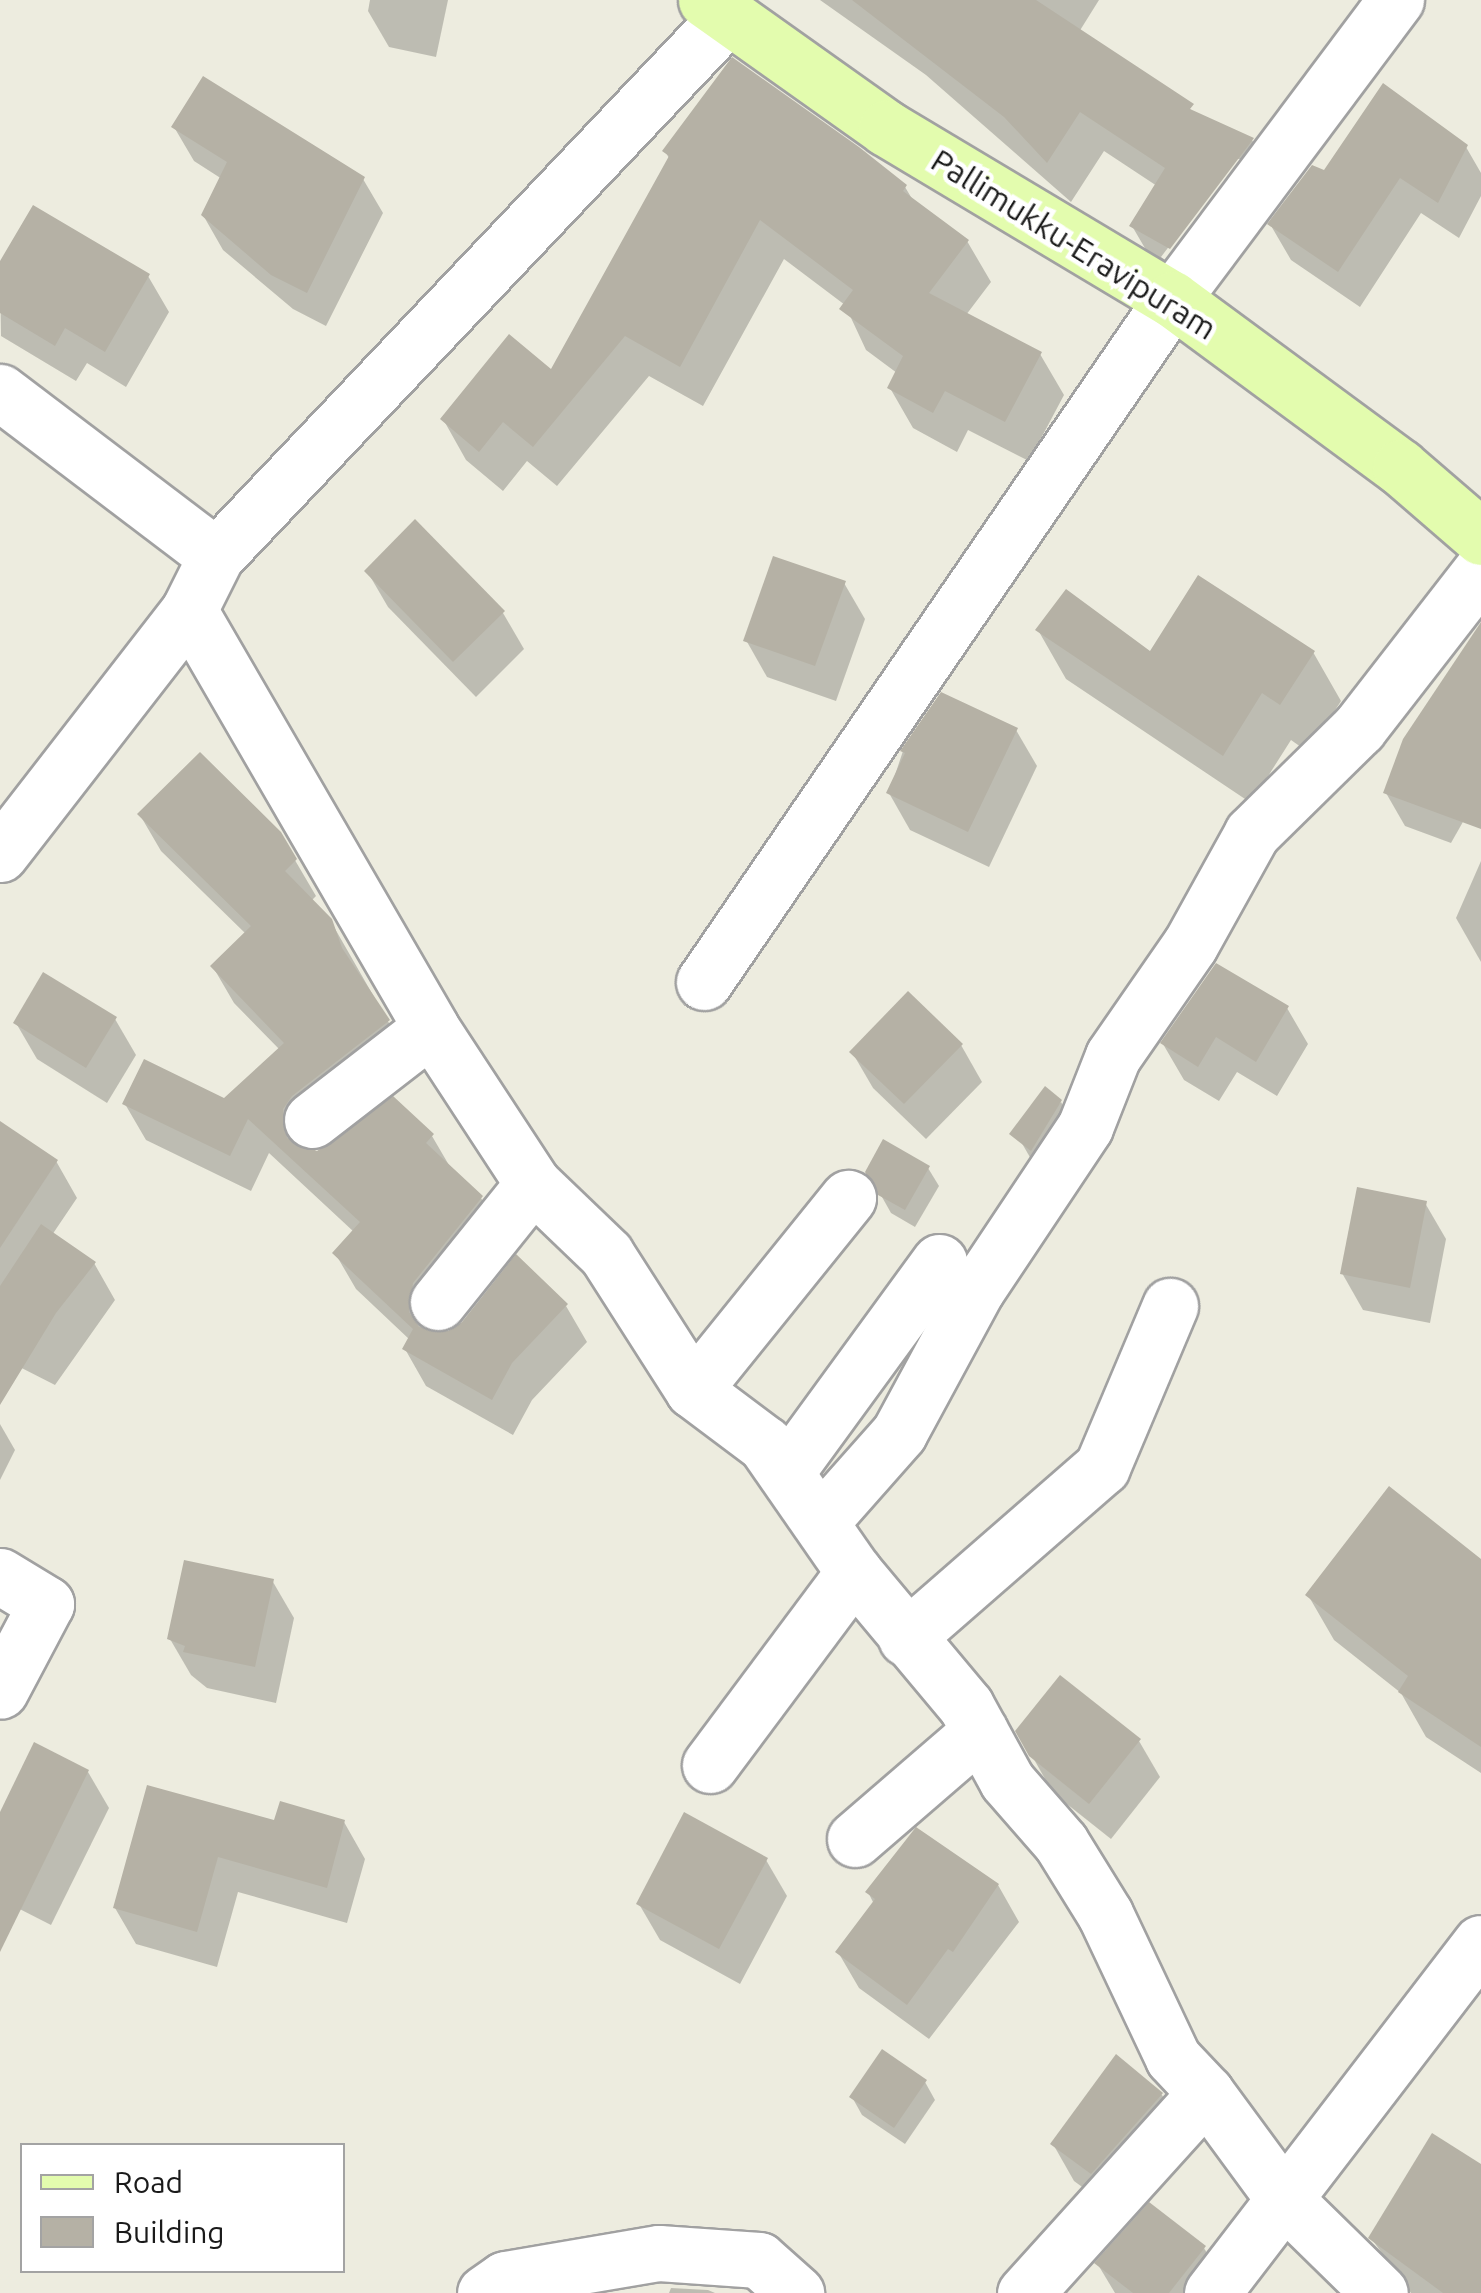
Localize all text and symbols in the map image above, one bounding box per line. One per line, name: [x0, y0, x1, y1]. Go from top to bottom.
street label: Pallimukku-Eravipuram: [925, 141, 1223, 347]
legend: [20, 2143, 345, 2273]
text: Road: [114, 2165, 183, 2199]
text: Building: [114, 2215, 225, 2249]

